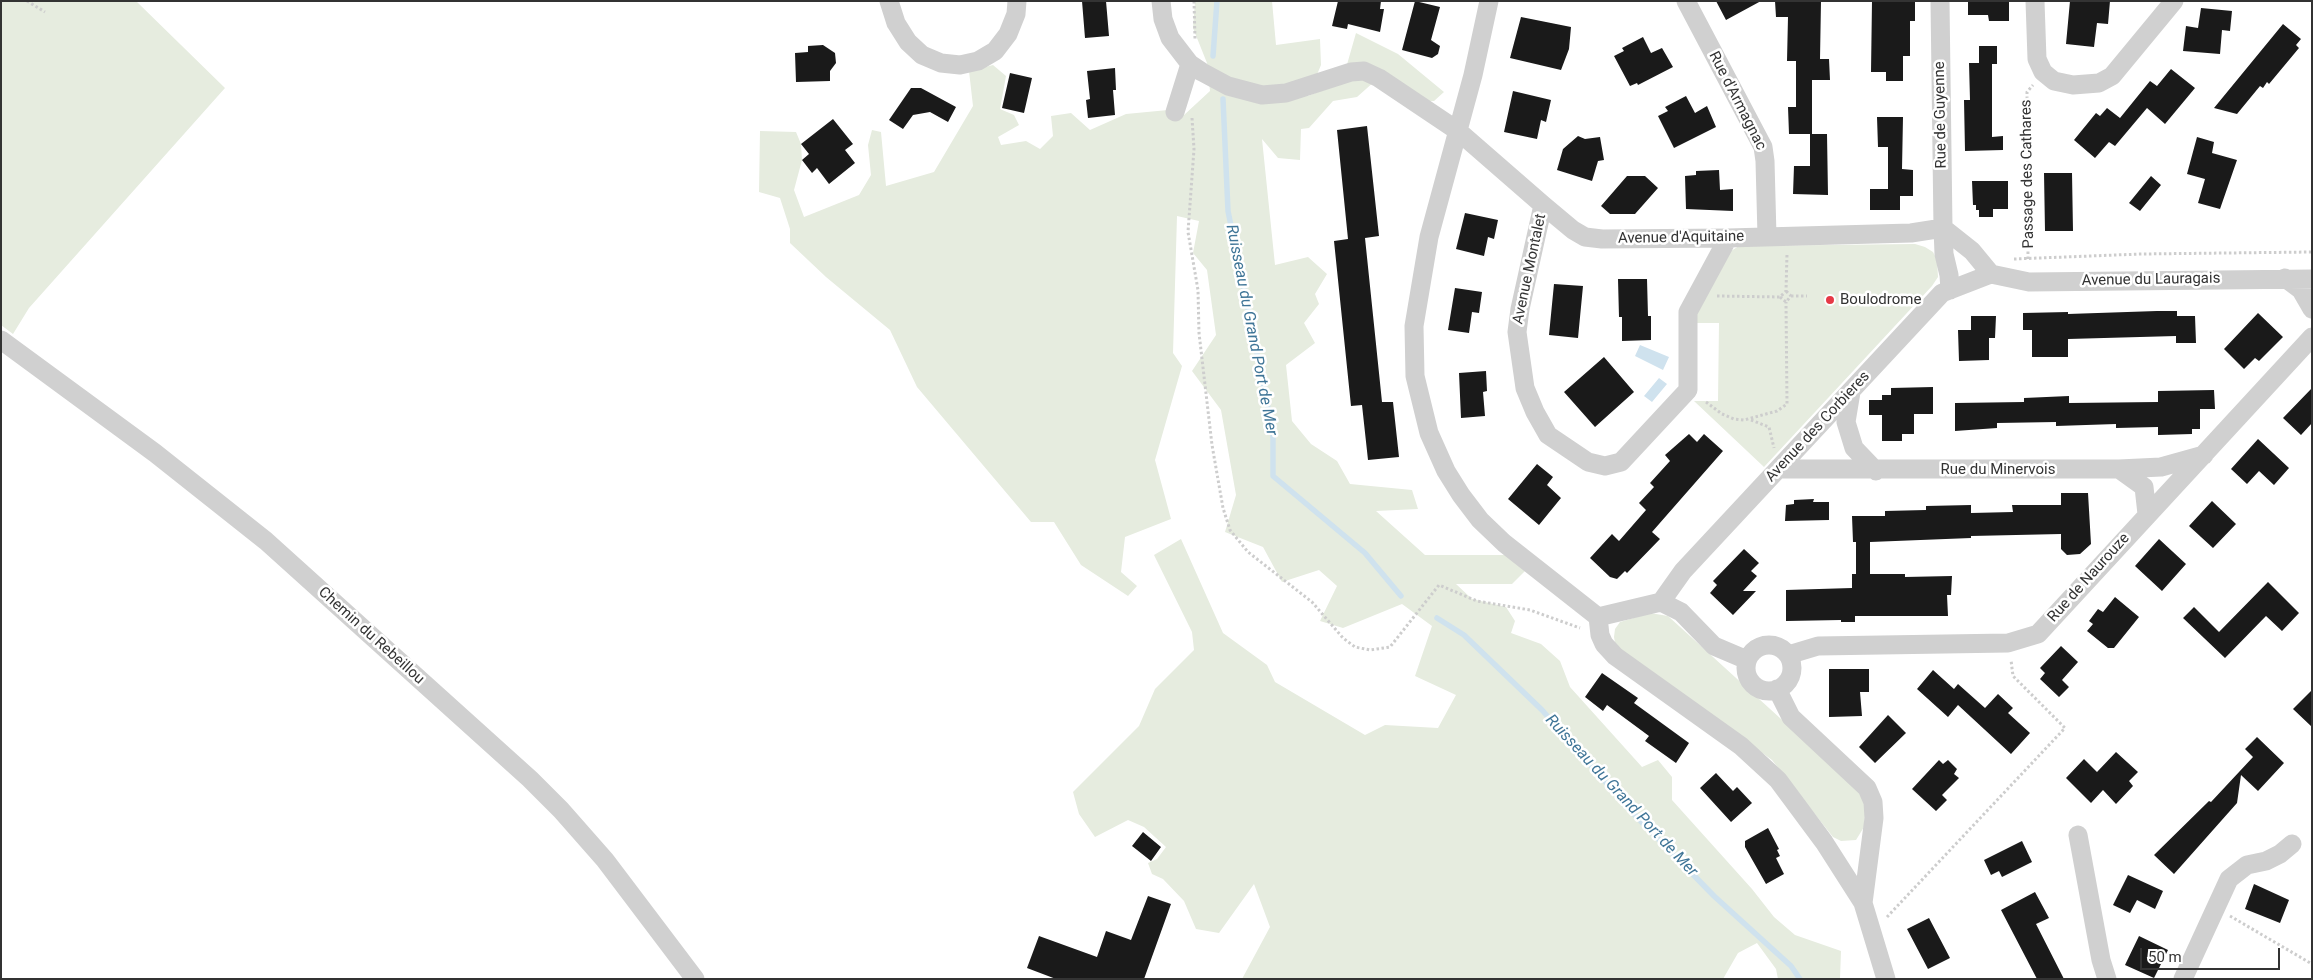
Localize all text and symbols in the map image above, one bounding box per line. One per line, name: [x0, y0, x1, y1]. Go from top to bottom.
street label: Rue d'Armagnac: [1704, 49, 1770, 153]
street label: Rue de Guyenne: [1931, 61, 1951, 169]
street label: Passage des Cathares: [2018, 99, 2038, 249]
street label: Avenue Montalet: [1510, 212, 1550, 326]
water label: Ruisseau du Grand Port de Mer: [1221, 223, 1281, 437]
street label: Avenue d'Aquitaine: [1618, 228, 1744, 248]
street label: Avenue du Lauragais: [2082, 270, 2220, 290]
place label: Boulodrome: [1840, 291, 1921, 309]
marker: Boulodrome: [1824, 294, 1836, 306]
street label: Avenue des Corbieres: [1762, 368, 1874, 486]
street label: Rue du Minervois: [1941, 461, 2055, 479]
street label: Rue de Naurouze: [2044, 530, 2134, 626]
street label: Chemin du Rebeillou: [314, 584, 428, 688]
water label: Ruisseau du Grand Port de Mer: [1541, 711, 1701, 881]
scale bar: [2143, 938, 2283, 970]
text: 50 m: [2148, 948, 2182, 966]

